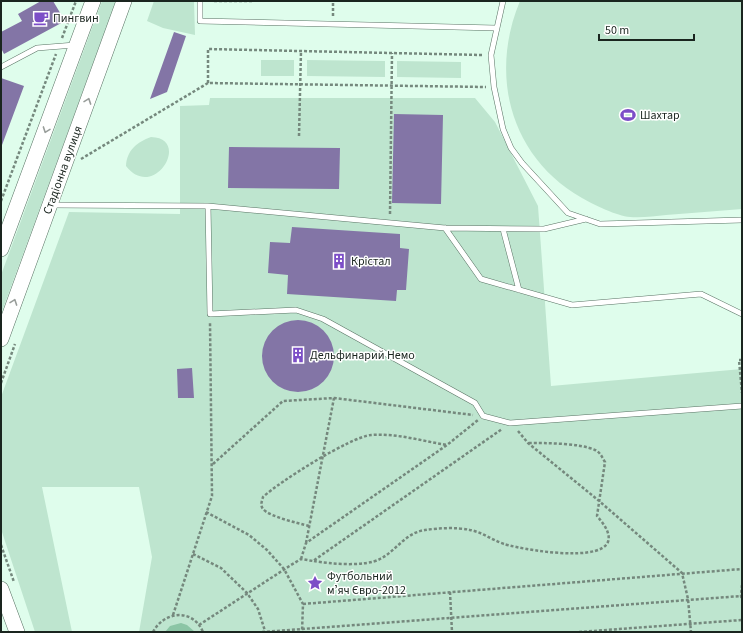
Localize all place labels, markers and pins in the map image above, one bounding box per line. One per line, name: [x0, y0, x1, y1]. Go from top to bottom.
cafe icon: Пингвин: [32, 9, 50, 27]
place label: Пингвин: [53, 10, 99, 27]
sports icon: Шахтар: [619, 106, 637, 124]
place label: Шахтар: [640, 107, 680, 124]
building icon: Крістал: [330, 252, 348, 270]
place label: Крістал: [351, 253, 391, 270]
building icon: Дельфинарий Немо: [289, 346, 307, 364]
place label: Дельфинарий Немо: [310, 347, 415, 364]
place label: Футбольний мʼяч Євро-2012: [327, 568, 406, 599]
place icon: Футбольний мʼяч Євро-2012: [306, 574, 324, 592]

